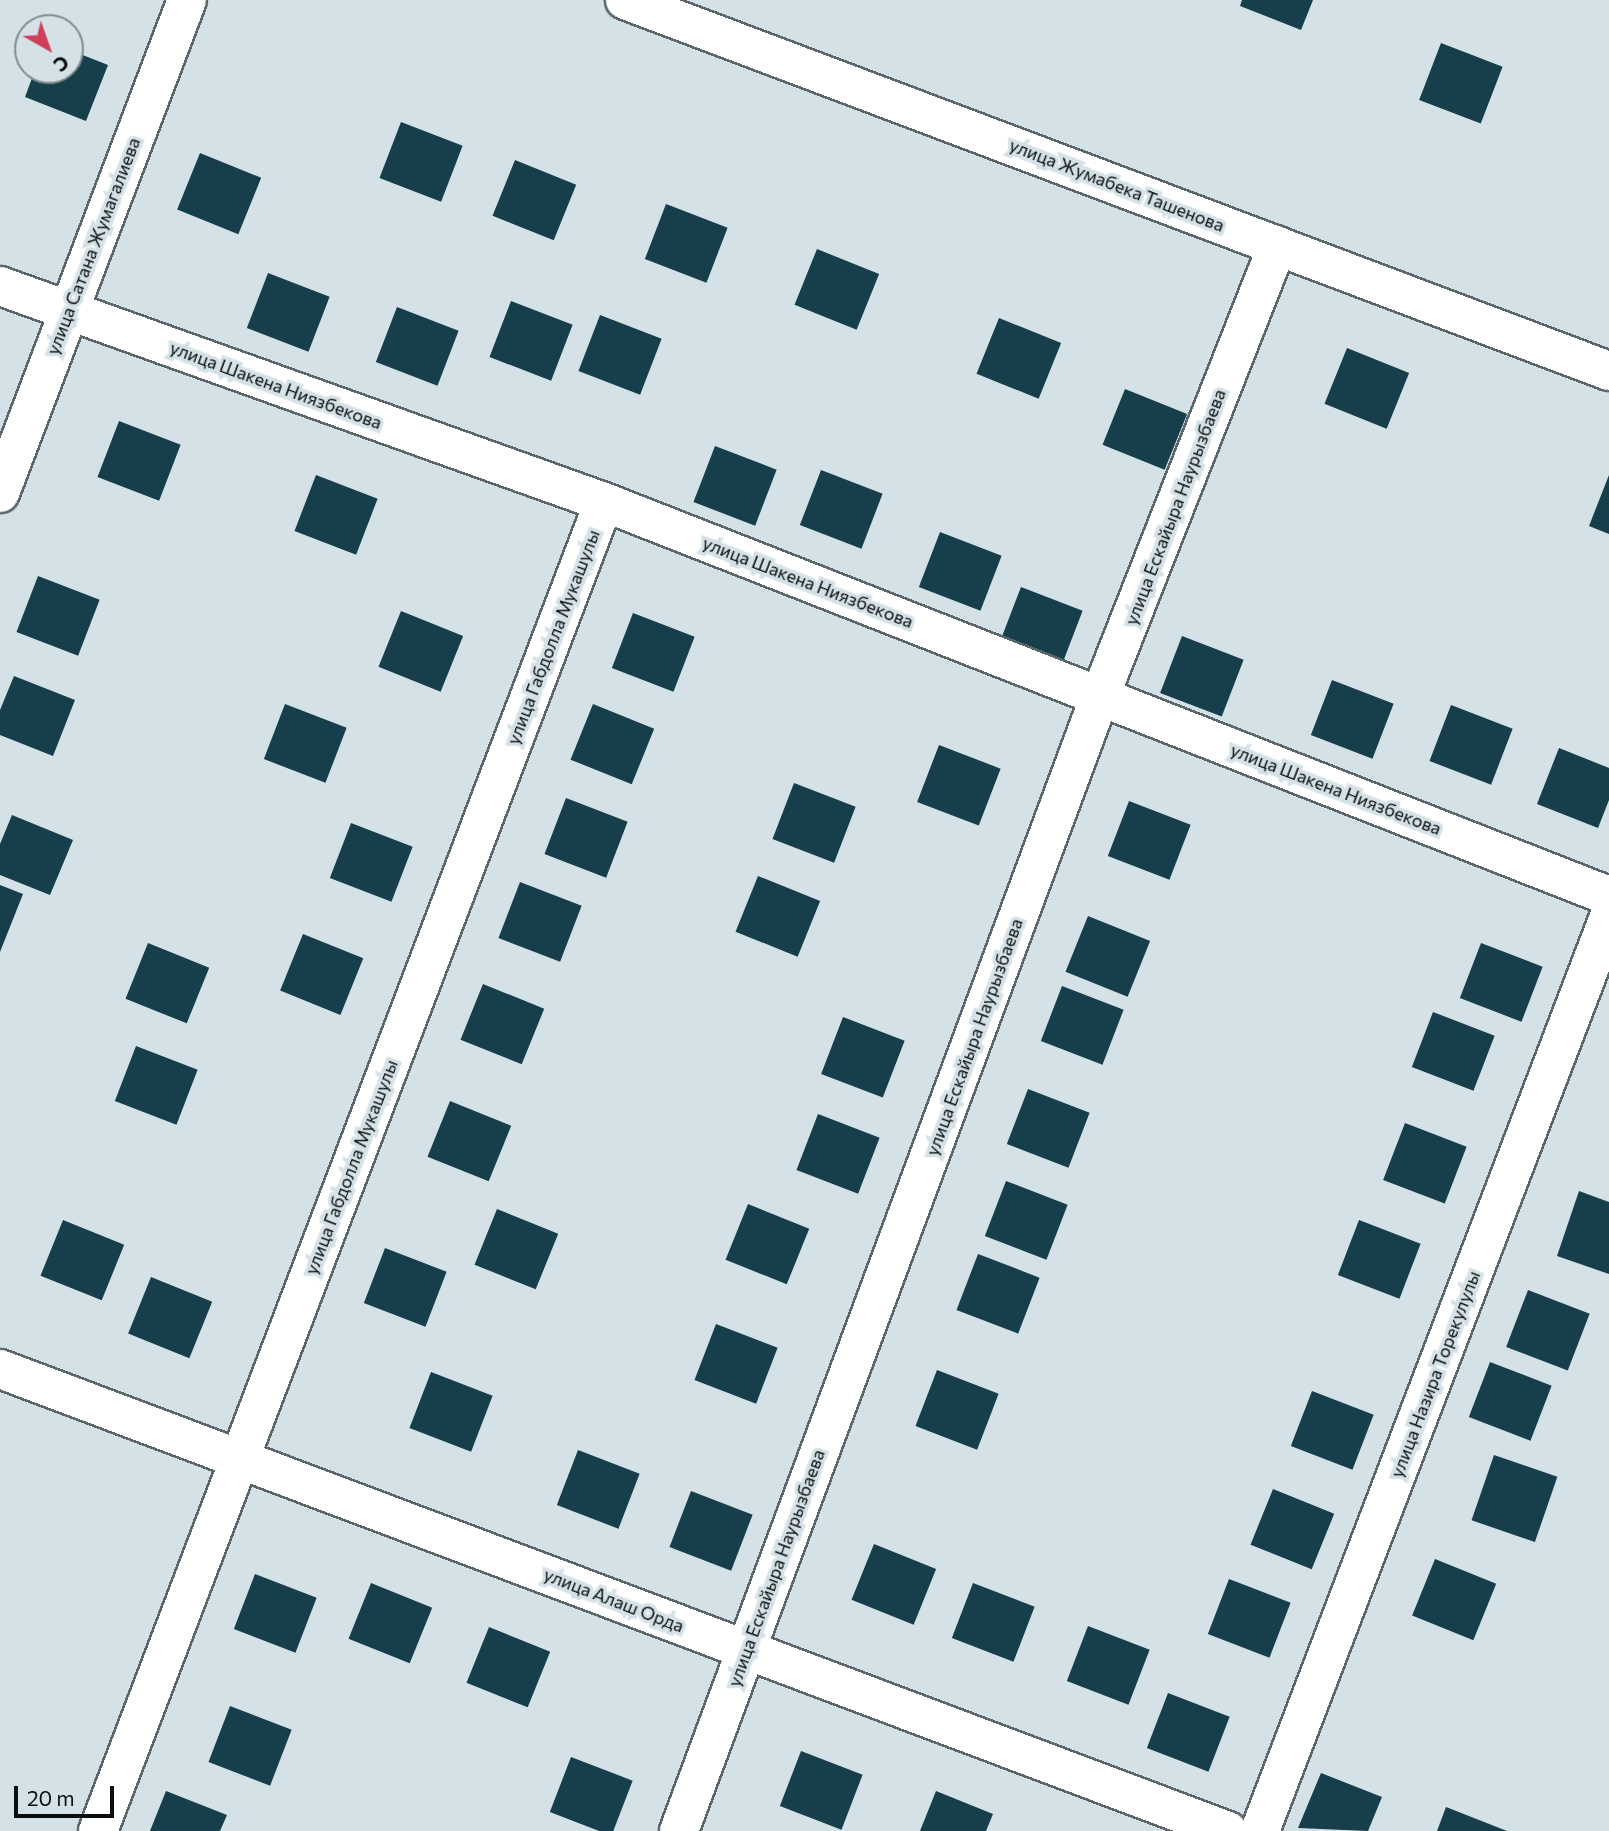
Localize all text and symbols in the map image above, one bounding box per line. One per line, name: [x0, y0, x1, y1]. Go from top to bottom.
north arrow: [14, 14, 84, 84]
text: С: [49, 51, 74, 77]
street label: улица Сатана Жумагалиева: [42, 134, 144, 358]
street label: улица Жумабека Ташенова: [1006, 134, 1228, 236]
street label: улица Шакена Ниязбекова: [167, 337, 385, 433]
street label: улица Ескайыра Наурызбаева: [1120, 386, 1230, 628]
street label: улица Габдолла Мукашулы: [502, 527, 604, 747]
street label: улица Шакена Ниязбекова: [700, 532, 916, 632]
street label: улица Шакена Ниязбекова: [1228, 739, 1444, 839]
street label: улица Ескайыра Наурызбаева: [921, 916, 1027, 1158]
street label: улица Габдолла Мукашулы: [300, 1057, 402, 1277]
street label: улица Назира Торекулулы: [1386, 1268, 1484, 1480]
street label: улица Ескайыра Наурызбаева: [723, 1447, 829, 1689]
street label: улица Алаш Орда: [541, 1563, 687, 1637]
scale bar: [18, 1772, 117, 1816]
text: 20 m: [27, 1785, 75, 1810]

